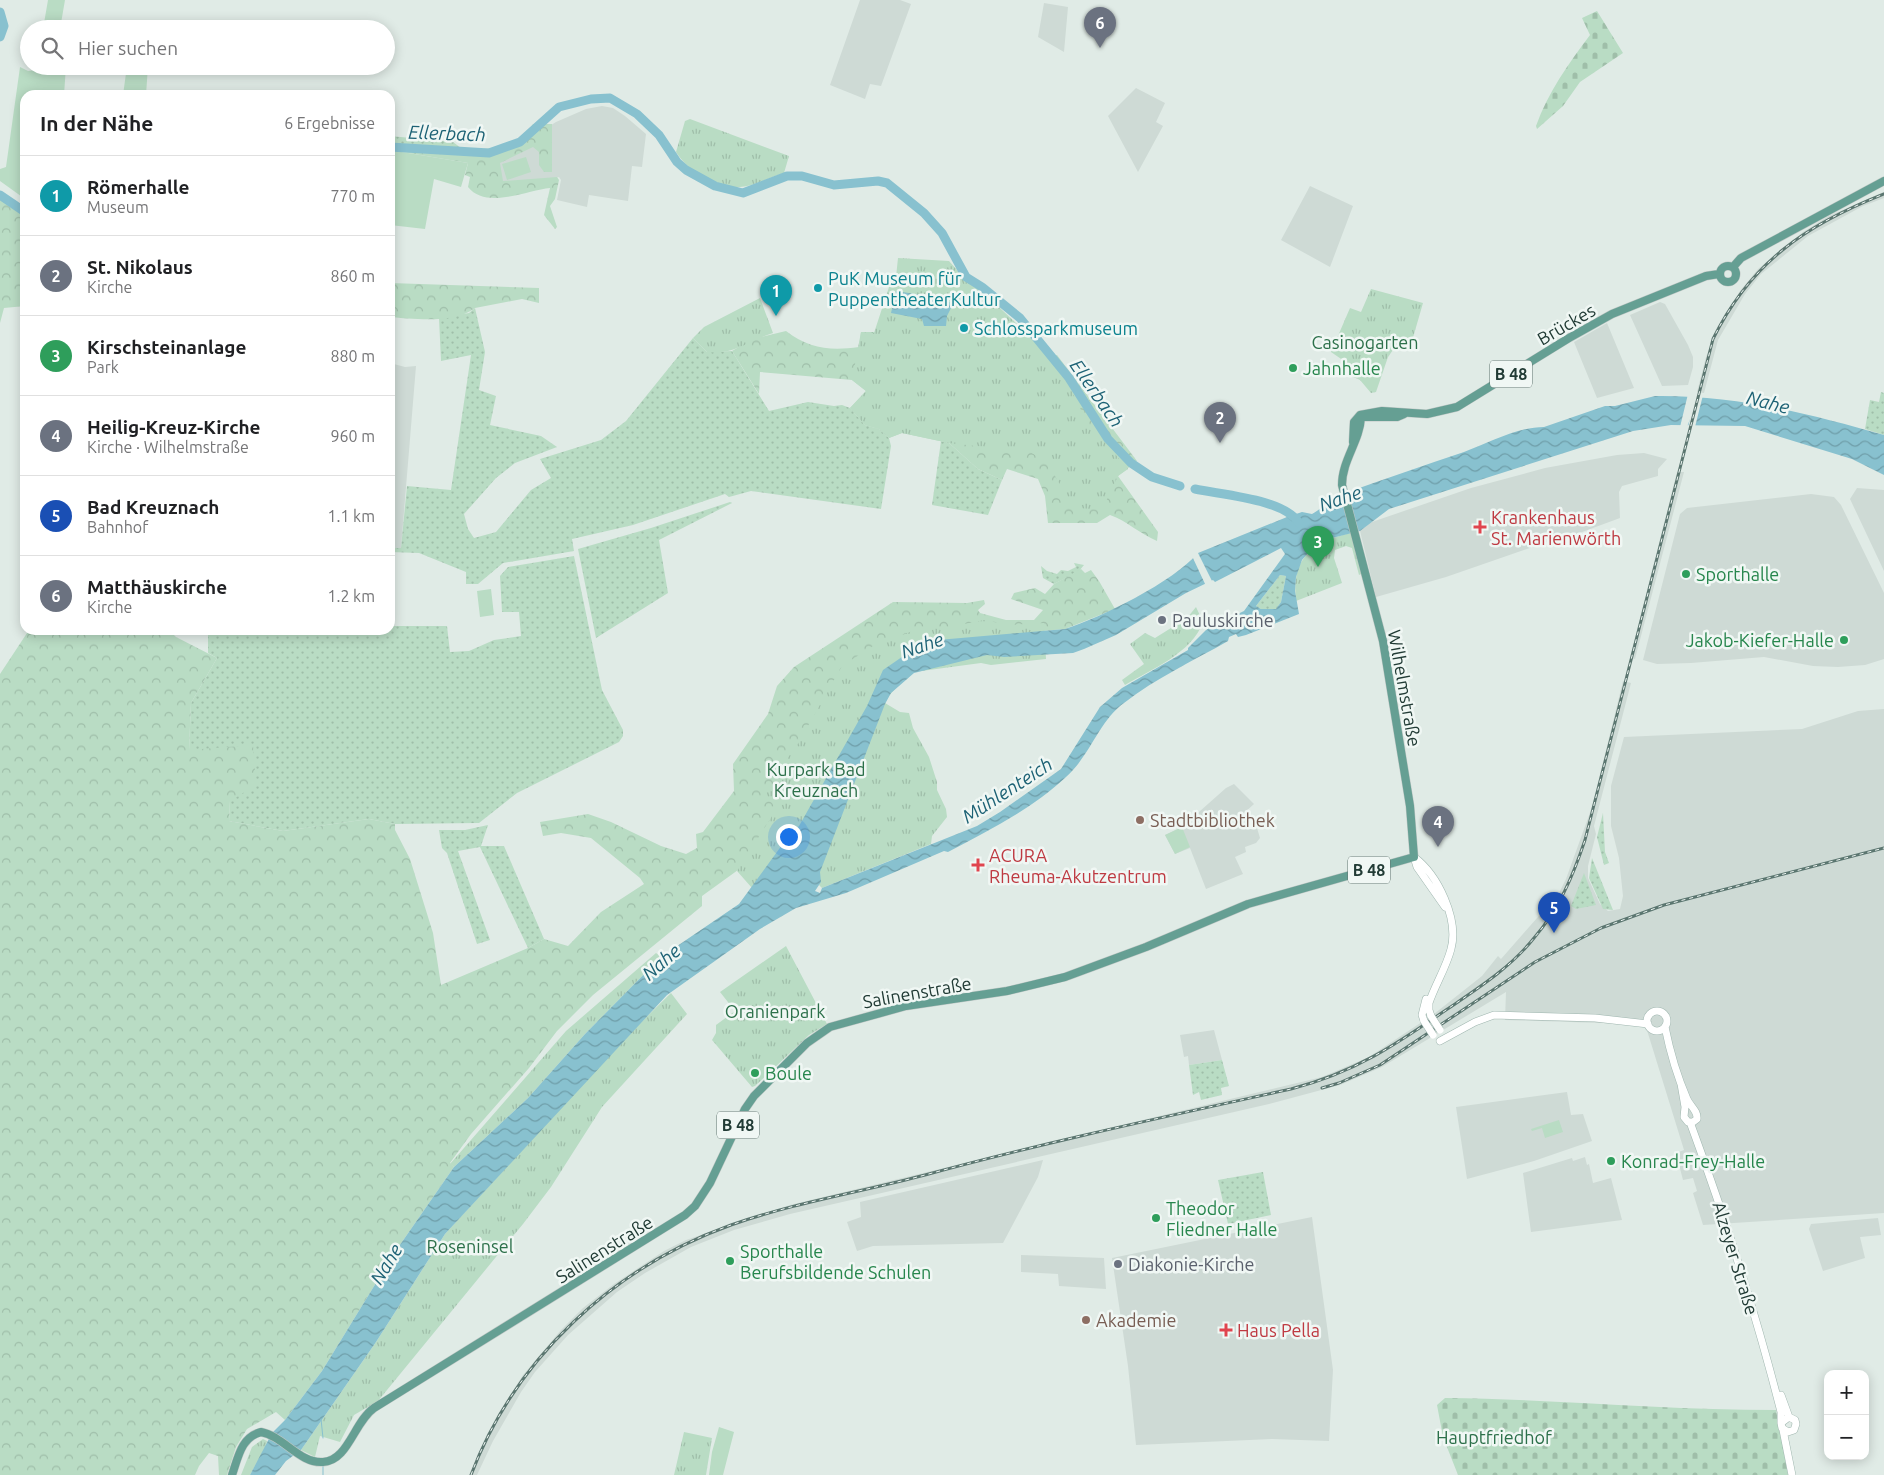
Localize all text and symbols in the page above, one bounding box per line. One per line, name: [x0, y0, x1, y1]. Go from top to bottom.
pin: 6: [1084, 7, 1116, 48]
search box: [20, 20, 395, 75]
icon: search: [38, 34, 66, 62]
text: Hier suchen: [78, 37, 178, 59]
text: In der Nähe: [40, 111, 153, 135]
text: 6 Ergebnisse: [284, 114, 375, 132]
water label: Ellerbach: [408, 121, 486, 145]
text: Römerhalle: [87, 176, 190, 198]
text: 1: [51, 187, 61, 205]
text: 770 m: [330, 187, 375, 205]
text: Museum: [87, 198, 149, 216]
text: St. Nikolaus: [87, 256, 193, 278]
text: 2: [51, 267, 61, 285]
text: 860 m: [330, 267, 375, 285]
place label: PuK Museum für PuppentheaterKultur: [828, 268, 1001, 309]
pin: 1: [760, 275, 792, 316]
text: Kirche: [87, 278, 132, 296]
marker: PuK Museum für PuppentheaterKultur: [812, 282, 824, 294]
street label: Brückes: [1534, 299, 1599, 349]
place label: Schlossparkmuseum: [974, 318, 1138, 338]
marker: Schlossparkmuseum: [958, 322, 970, 334]
park label: Casinogarten: [1312, 332, 1418, 352]
text: Kirschsteinanlage: [87, 336, 246, 358]
text: 3: [51, 347, 61, 365]
text: 880 m: [330, 347, 375, 365]
water label: Ellerbach: [1066, 355, 1128, 431]
text: Park: [87, 358, 119, 376]
place label: Jahnhalle: [1303, 358, 1381, 378]
road number: B 48: [1490, 360, 1532, 388]
marker: Jahnhalle: [1287, 362, 1299, 374]
water label: Nahe: [1744, 386, 1792, 418]
pin: 2: [1204, 402, 1236, 443]
text: Heilig-Kreuz-Kirche: [87, 416, 261, 438]
text: 4: [51, 427, 61, 445]
text: 960 m: [330, 427, 375, 445]
text: Kirche · Wilhelmstraße: [87, 438, 249, 456]
water label: Nahe: [1316, 480, 1365, 515]
text: Bad Kreuznach: [87, 496, 219, 518]
text: 5: [51, 507, 61, 525]
text: 1.1 km: [327, 507, 375, 525]
place label: Krankenhaus St. Marienwörth: [1491, 507, 1621, 548]
text: Bahnhof: [87, 518, 148, 536]
marker: Krankenhaus St. Marienwörth: [1473, 520, 1487, 534]
pin: 3: [1302, 526, 1334, 567]
place label: Sporthalle: [1696, 564, 1779, 584]
marker: Sporthalle: [1680, 568, 1692, 580]
text: Matthäuskirche: [87, 576, 227, 598]
text: 6: [51, 587, 61, 605]
text: 1.2 km: [327, 587, 375, 605]
text: Kirche: [87, 598, 132, 616]
place label: Pauluskirche: [1172, 610, 1274, 630]
marker: Pauluskirche: [1156, 614, 1168, 626]
water label: Nahe: [898, 627, 947, 662]
street label: Wilhelmstraße: [1385, 628, 1425, 748]
place label: Jakob-Kiefer-Halle: [1686, 630, 1834, 650]
marker: Jakob-Kiefer-Halle: [1838, 634, 1850, 646]
water label: Mühlenteich: [958, 753, 1056, 827]
park label: Kurpark Bad Kreuznach: [766, 759, 866, 800]
pin: 4: [1422, 806, 1454, 847]
place label: Stadtbibliothek: [1150, 810, 1275, 830]
marker: Stadtbibliothek: [1134, 814, 1146, 826]
your location: [776, 824, 802, 850]
place label: ACURA Rheuma-Akutzentrum: [989, 845, 1167, 886]
road number: B 48: [1348, 856, 1390, 884]
marker: ACURA Rheuma-Akutzentrum: [971, 858, 985, 872]
pin: 5: [1538, 892, 1570, 933]
water label: Nahe: [637, 939, 685, 985]
street label: Salinenstraße: [861, 973, 973, 1011]
park label: Oranienpark: [725, 1001, 825, 1021]
place label: Boule: [765, 1063, 812, 1083]
marker: Boule: [749, 1067, 761, 1079]
road number: B 48: [717, 1112, 759, 1138]
place label: Konrad-Frey-Halle: [1621, 1151, 1765, 1171]
marker: Konrad-Frey-Halle: [1605, 1155, 1617, 1167]
place label: Theodor Fliedner Halle: [1166, 1198, 1277, 1239]
street label: Alzeyer Straße: [1709, 1199, 1763, 1317]
street label: Salinenstraße: [552, 1211, 656, 1287]
marker: Theodor Fliedner Halle: [1150, 1212, 1162, 1224]
park label: Roseninsel: [427, 1236, 514, 1256]
water label: Nahe: [365, 1239, 407, 1288]
place label: Sporthalle Berufsbildende Schulen: [740, 1241, 931, 1282]
place label: Diakonie-Kirche: [1128, 1254, 1254, 1274]
marker: Sporthalle Berufsbildende Schulen: [724, 1255, 736, 1267]
marker: Diakonie-Kirche: [1112, 1258, 1124, 1270]
place label: Akademie: [1096, 1310, 1176, 1330]
marker: Akademie: [1080, 1314, 1092, 1326]
place label: Haus Pella: [1237, 1320, 1320, 1340]
marker: Haus Pella: [1219, 1323, 1233, 1337]
map controls: [1824, 1370, 1869, 1460]
button: +: [1824, 1370, 1869, 1415]
button: −: [1824, 1415, 1869, 1460]
park label: Hauptfriedhof: [1436, 1427, 1552, 1447]

